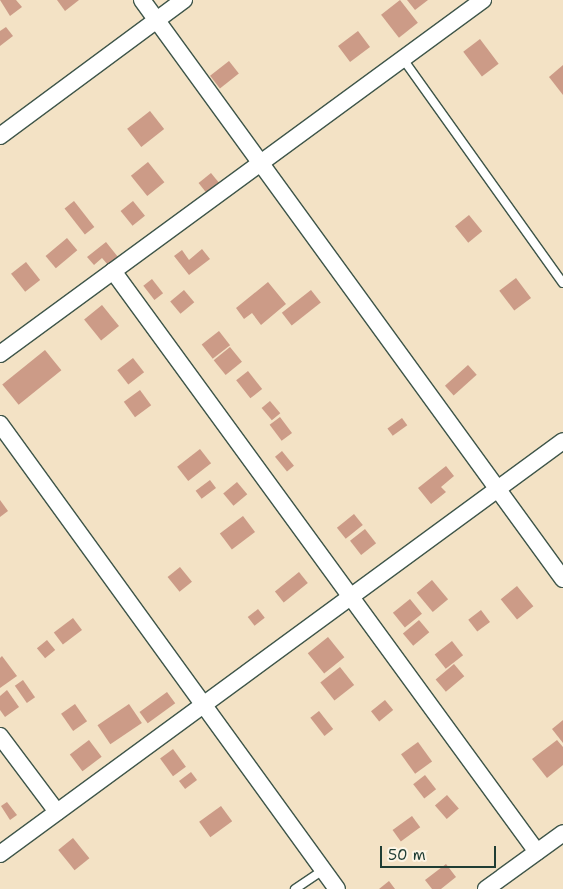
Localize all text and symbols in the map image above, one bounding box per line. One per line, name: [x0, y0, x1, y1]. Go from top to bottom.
scale bar: [383, 836, 499, 868]
text: 50 m: [388, 845, 426, 865]

